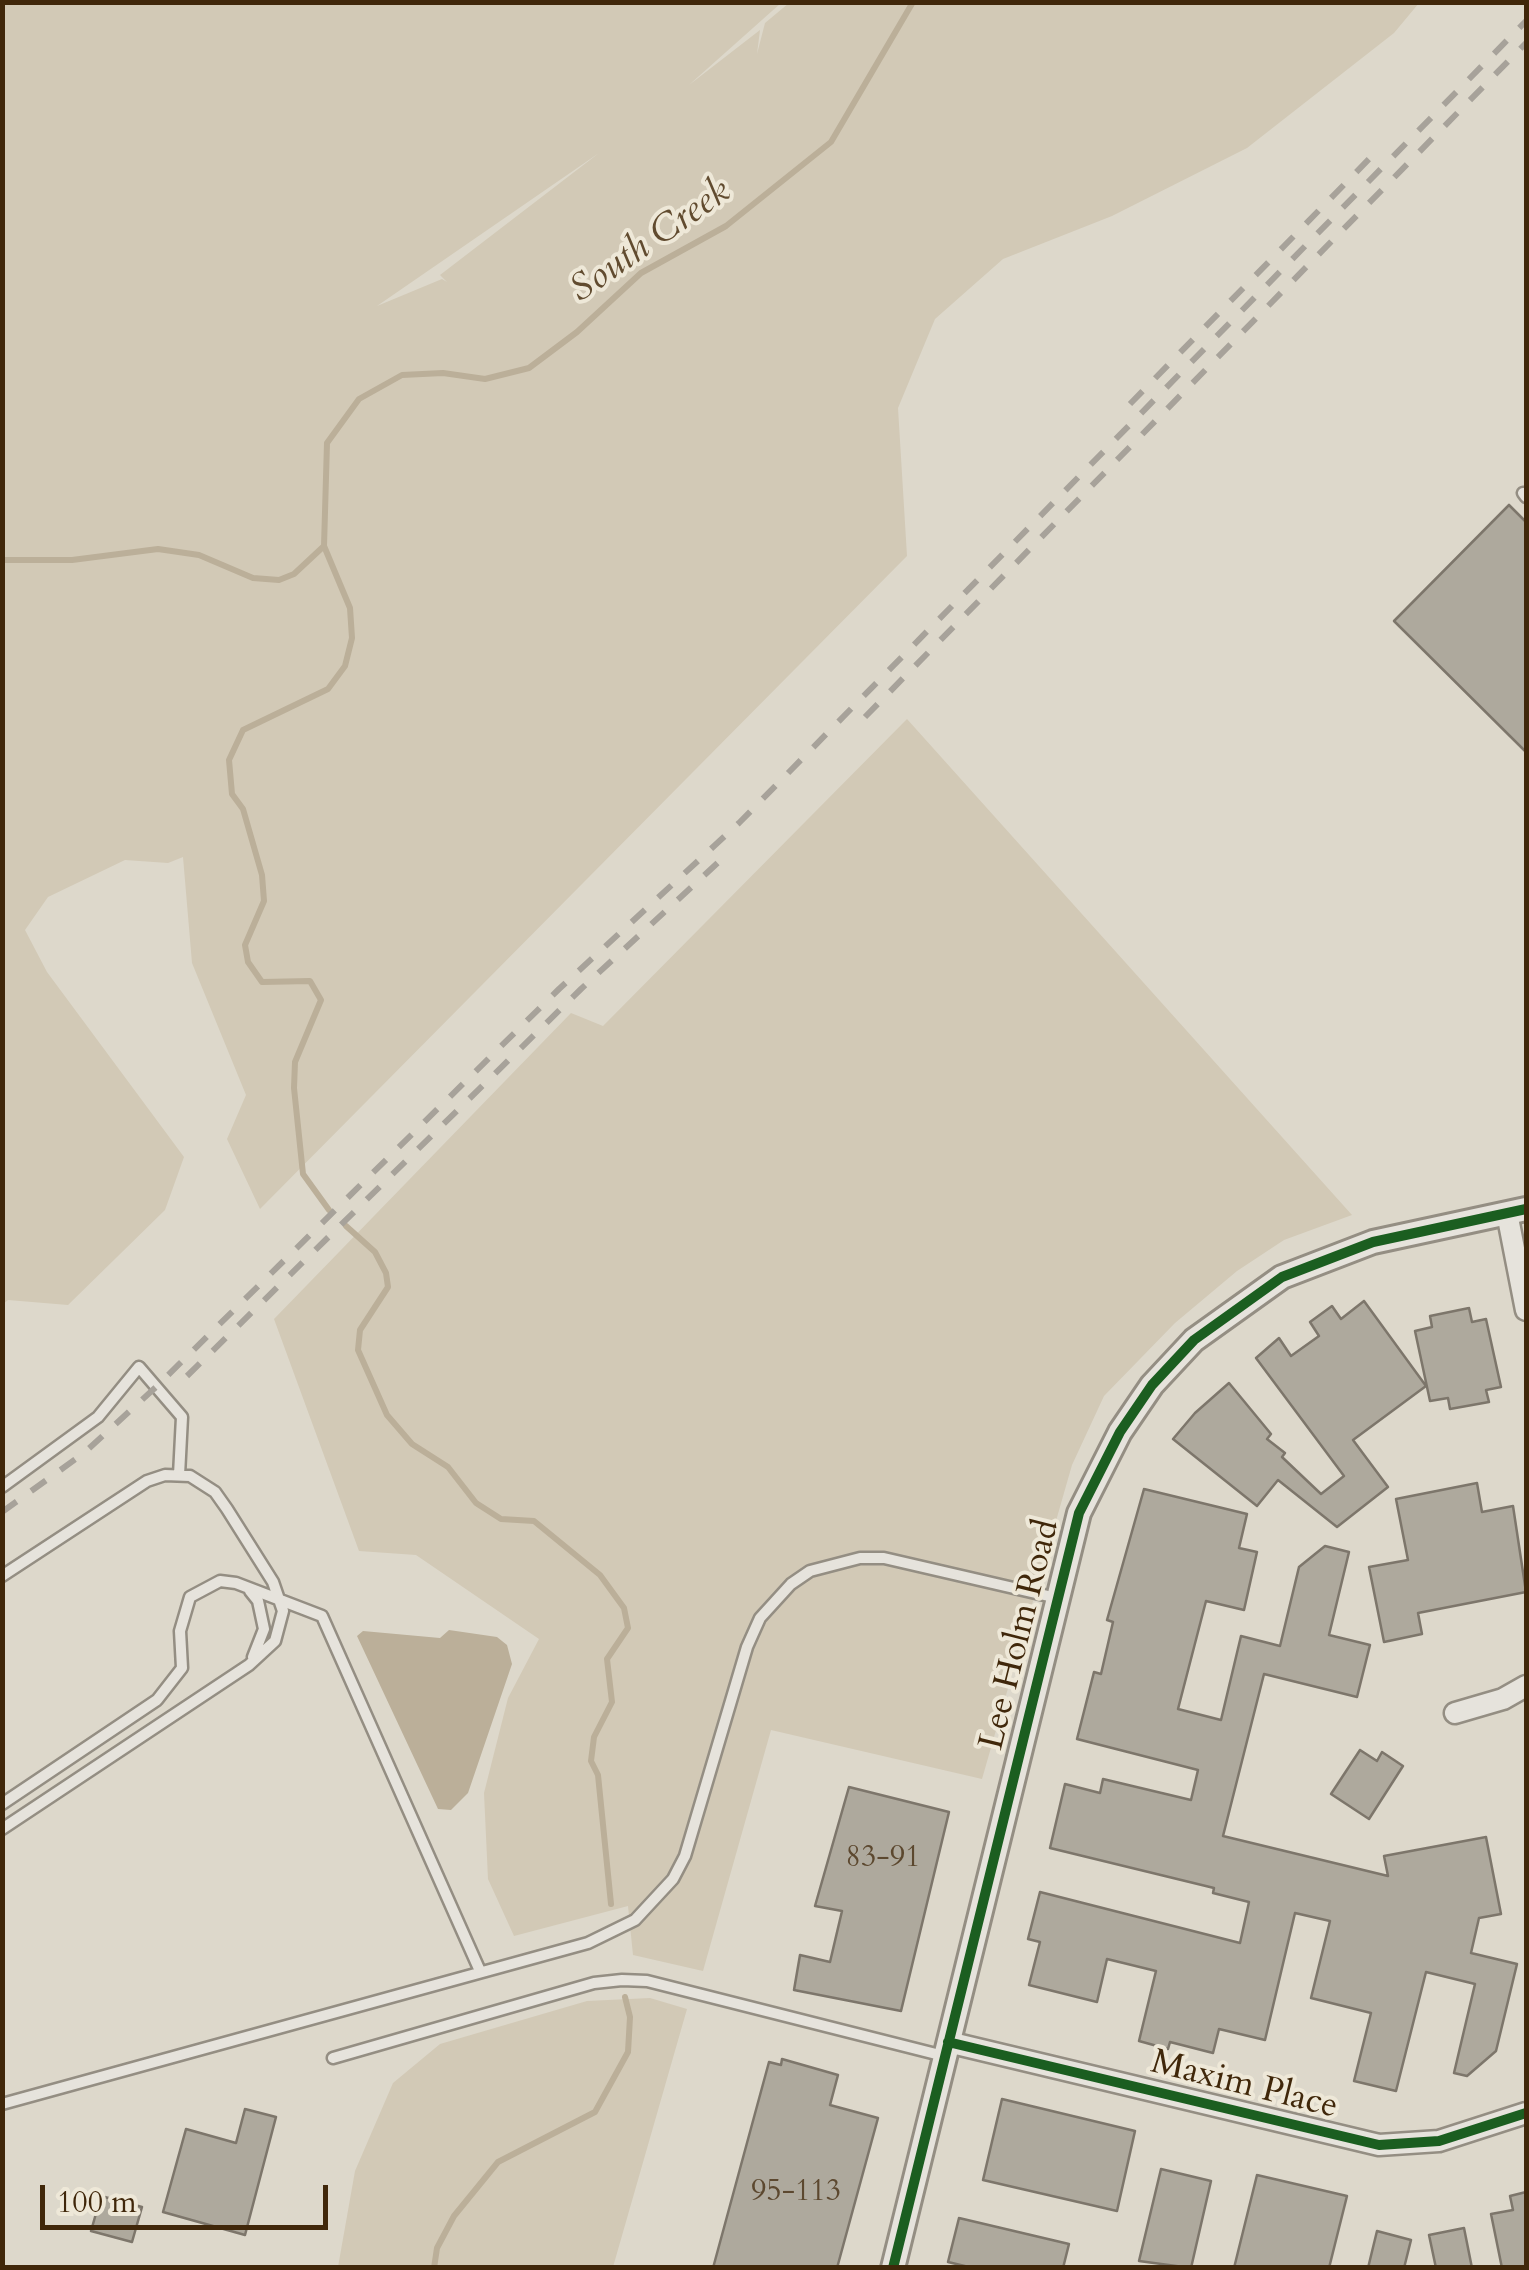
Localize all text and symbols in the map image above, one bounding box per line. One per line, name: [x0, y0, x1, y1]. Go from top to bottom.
water label: South Creek: [562, 170, 740, 314]
street label: Lee Holm Road: [972, 1516, 1070, 1754]
house number: 83-91: [846, 1841, 920, 1877]
street label: Maxim Place: [1146, 2043, 1342, 2129]
scale bar: [45, 2165, 332, 2227]
house number: 95-113: [751, 2175, 841, 2211]
text: 100 m: [57, 2182, 137, 2223]

